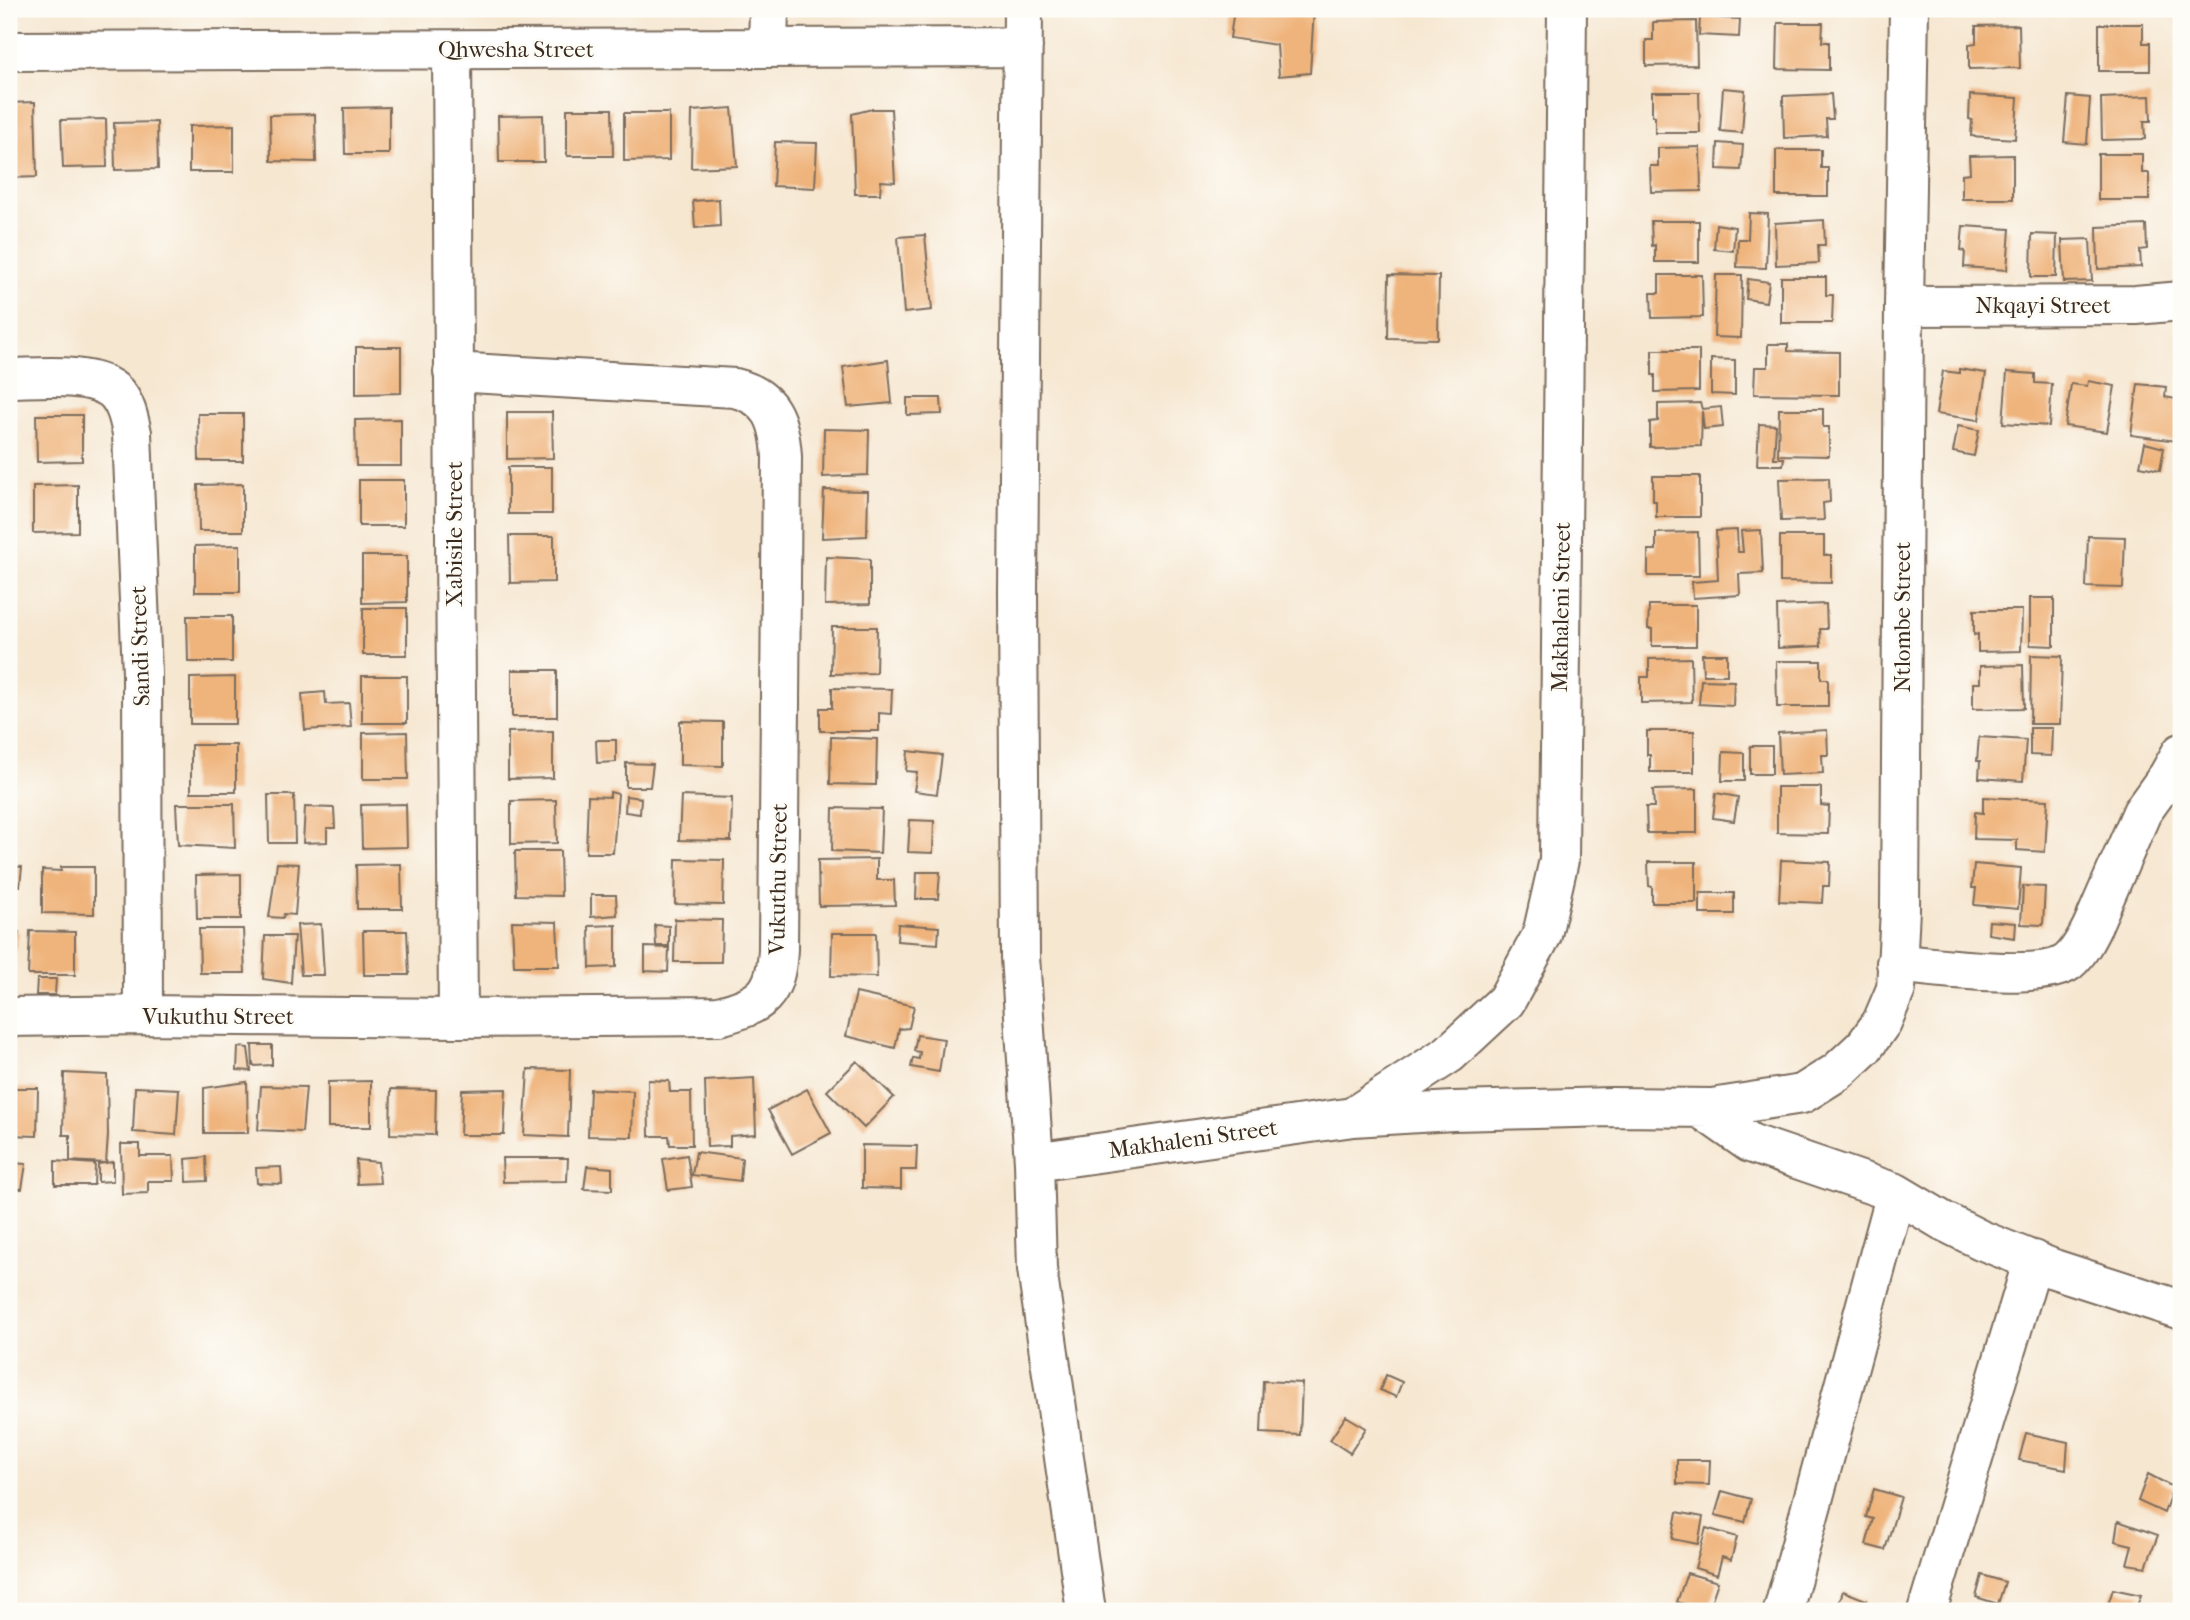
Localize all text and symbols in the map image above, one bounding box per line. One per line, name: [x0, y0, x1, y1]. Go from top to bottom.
street label: Qhwesha Street: [438, 36, 594, 63]
street label: Nkqayi Street: [1975, 292, 2111, 319]
street label: Xabisile Street: [441, 461, 468, 607]
street label: Makhaleni Street: [1546, 522, 1576, 692]
street label: Ntlombe Street: [1889, 541, 1916, 693]
street label: Sandi Street: [124, 585, 156, 707]
street label: Vukuthu Street: [763, 803, 793, 956]
street label: Vukuthu Street: [141, 1003, 294, 1030]
street label: Makhaleni Street: [1107, 1114, 1279, 1164]

